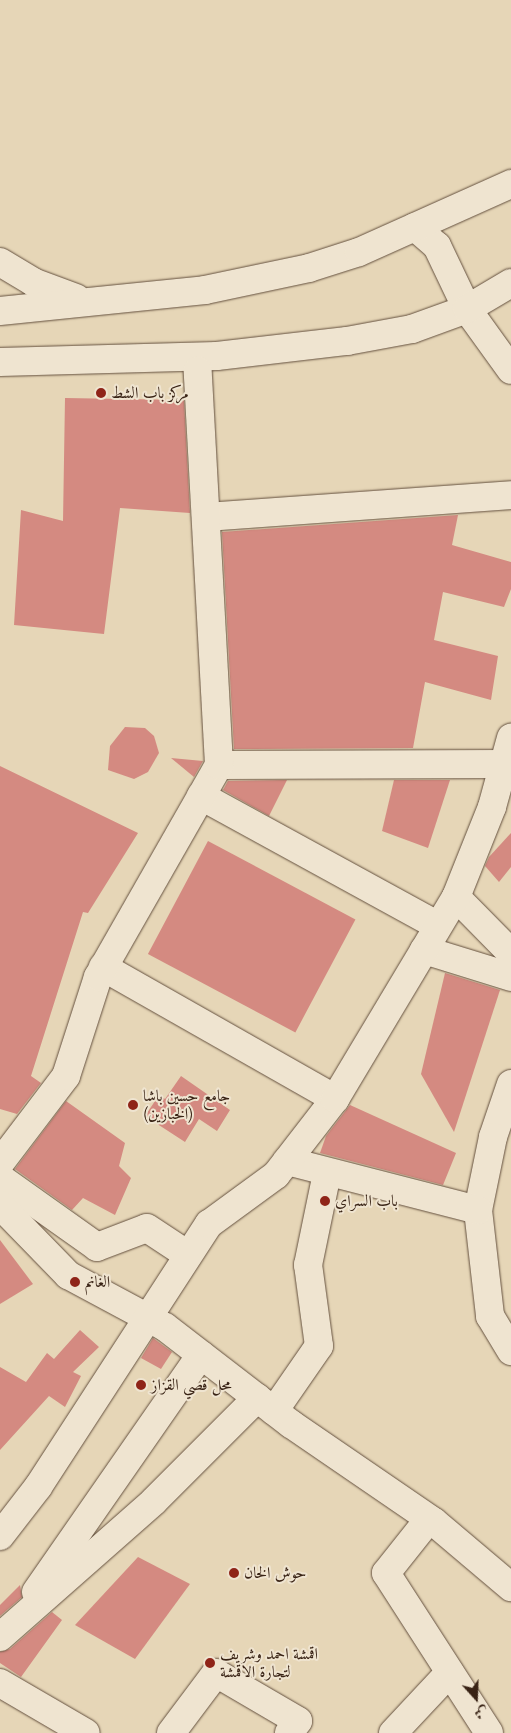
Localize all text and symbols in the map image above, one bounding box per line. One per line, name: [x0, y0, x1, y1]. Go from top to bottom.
place label: مركز باب الشط: [111, 383, 189, 403]
marker: مركز باب الشط: [95, 387, 107, 399]
place label: جامع حسين باشا (الخبازين): [143, 1086, 230, 1124]
marker: جامع حسين باشا (الخبازين): [127, 1099, 139, 1111]
place label: باب السراي: [335, 1191, 398, 1211]
marker: باب السراي: [319, 1195, 331, 1207]
place label: الغانم: [85, 1272, 110, 1292]
marker: الغانم: [69, 1276, 81, 1288]
place label: محل قصي القزاز: [151, 1375, 232, 1395]
marker: محل قصي القزاز: [135, 1379, 147, 1391]
place label: حوش الخان: [244, 1563, 307, 1583]
marker: حوش الخان: [228, 1567, 240, 1579]
place label: اقمشة احمد وشريف لتجارة الاقمشة: [220, 1644, 318, 1682]
marker: اقمشة احمد وشريف لتجارة الاقمشة: [204, 1657, 216, 1669]
north arrow: [451, 1673, 501, 1723]
text: ش: [472, 1701, 491, 1724]

